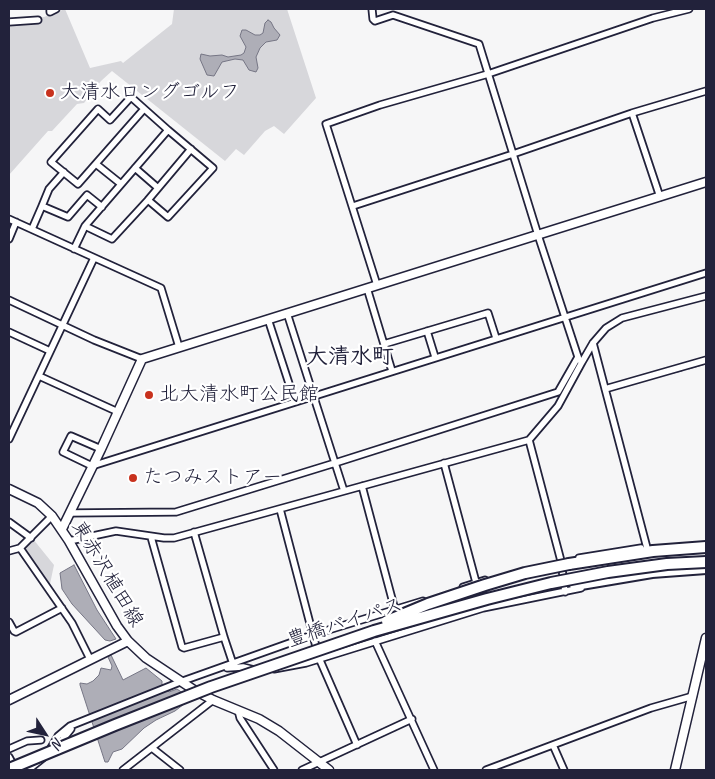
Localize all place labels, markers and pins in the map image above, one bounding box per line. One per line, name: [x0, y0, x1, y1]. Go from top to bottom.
place label: 大清水ロングゴルフ: [60, 81, 240, 105]
marker: 大清水ロングゴルフ: [44, 87, 56, 99]
place label: 北大清水町公民館: [159, 383, 319, 407]
marker: 北大清水町公民館: [143, 389, 155, 401]
place label: たつみストアー: [143, 466, 282, 490]
marker: たつみストアー: [127, 472, 139, 484]

